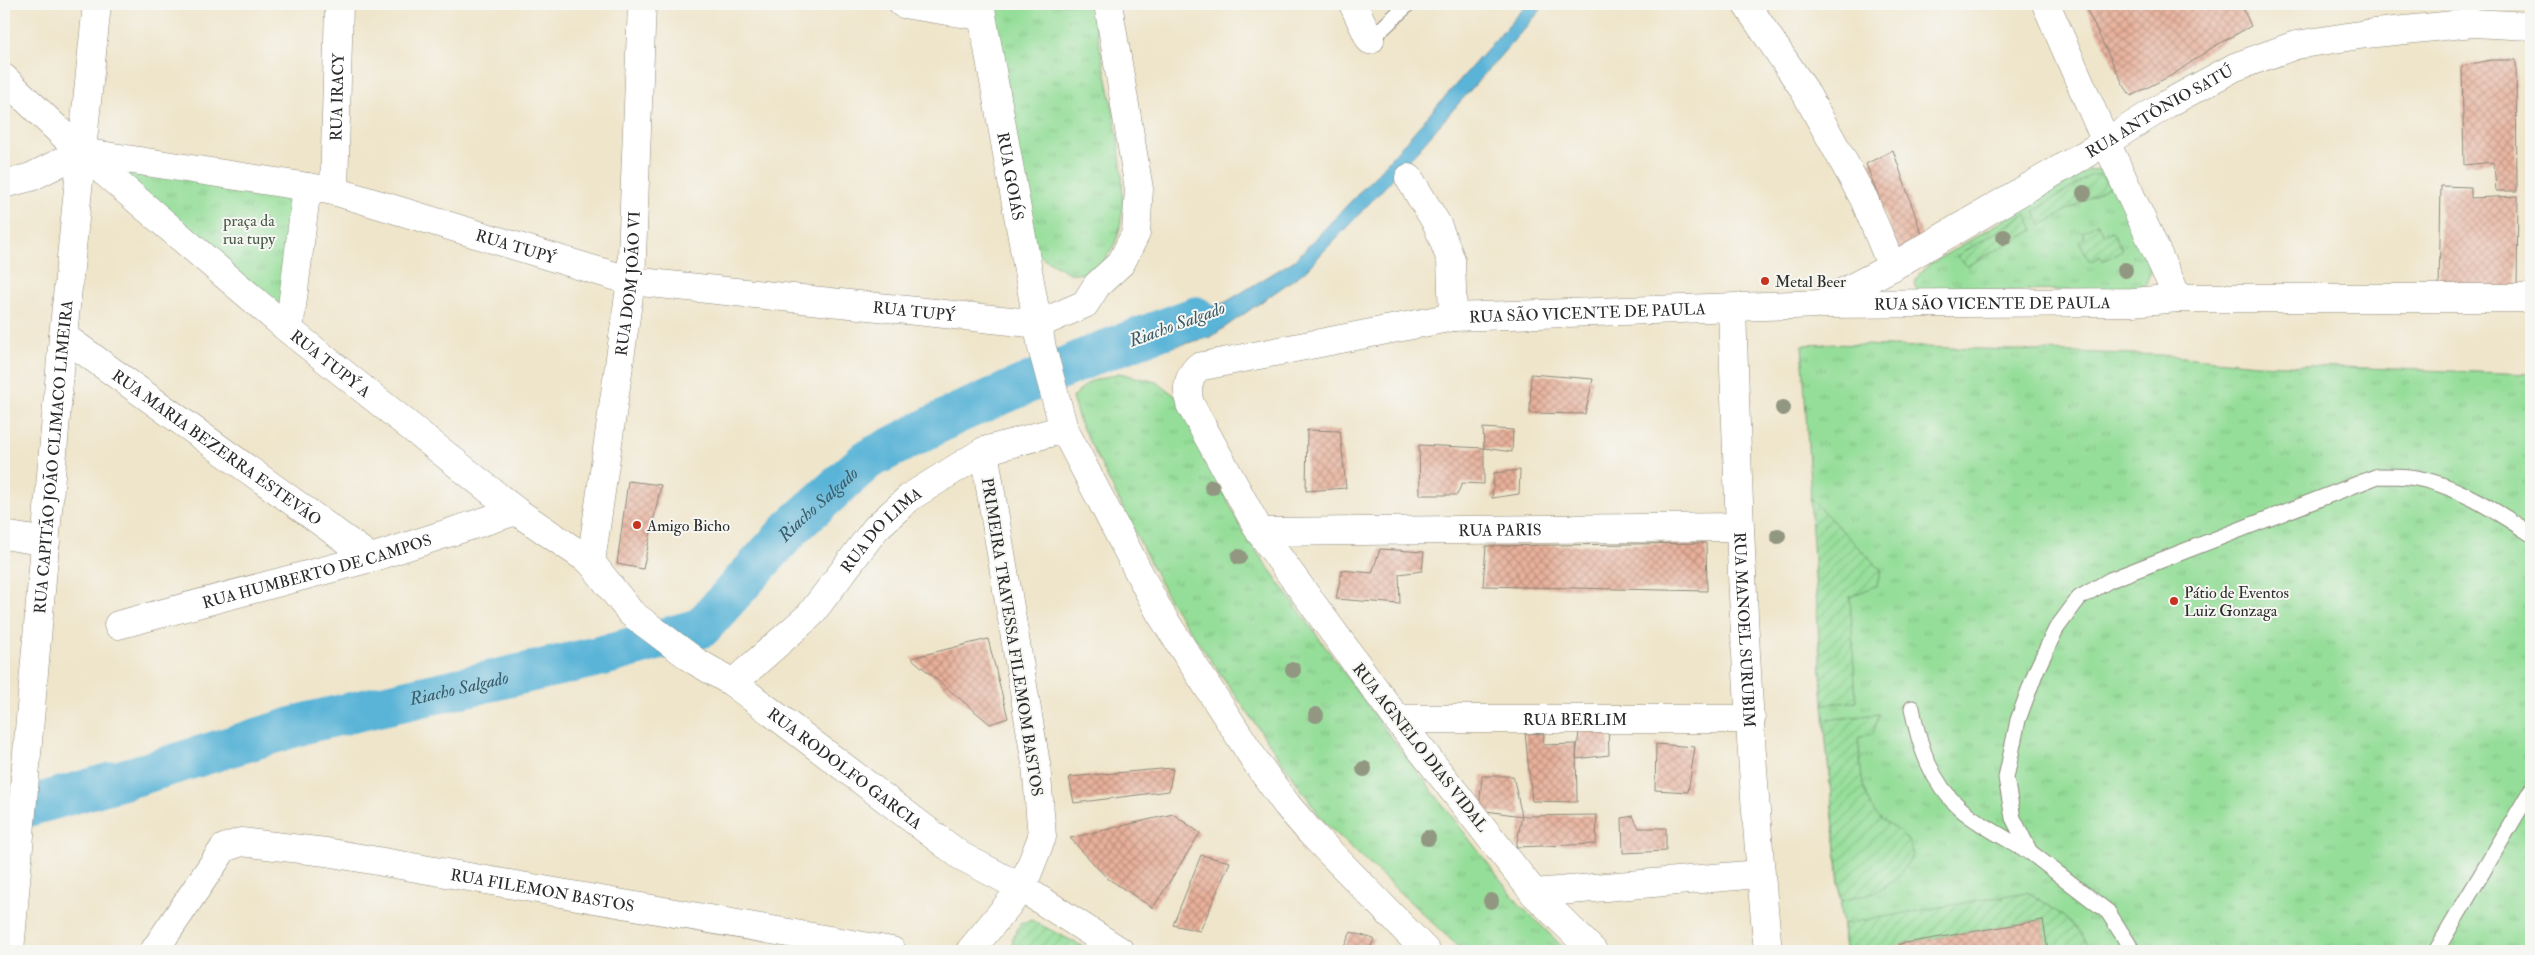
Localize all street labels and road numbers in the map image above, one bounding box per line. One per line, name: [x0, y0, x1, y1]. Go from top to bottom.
street label: RUA IRACY: [326, 52, 349, 141]
street label: RUA ANTÔNIO SATÚ: [2083, 60, 2238, 163]
street label: RUA GOIÁS: [992, 131, 1028, 222]
street label: RUA DOM JOÃO VI: [611, 211, 645, 357]
street label: RUA TUPÝ: [473, 225, 560, 269]
street label: RUA SÃO VICENTE DE PAULA: [1874, 293, 2111, 315]
street label: RUA TUPÝ: [872, 298, 958, 326]
street label: RUA CAPITÃO JOÃO CLIMACO LIMEIRA: [30, 299, 78, 615]
street label: RUA SÃO VICENTE DE PAULA: [1469, 299, 1706, 327]
street label: RUA TUPÝ A: [286, 326, 374, 402]
street label: RUA MARIA BEZERRA ESTEVÃO: [108, 366, 325, 530]
street label: PRIMEIRA TRAVESSA FILEMOM BASTOS: [977, 476, 1047, 798]
street label: RUA DO LIMA: [837, 483, 925, 577]
street label: RUA PARIS: [1458, 520, 1542, 541]
street label: RUA HUMBERTO DE CAMPOS: [200, 530, 434, 613]
street label: RUA MANOEL SURUBIM: [1729, 532, 1759, 728]
street label: RUA AGNELO DIAS VIDAL: [1348, 659, 1493, 836]
street label: RUA RODOLFO GARCIA: [763, 704, 926, 834]
street label: RUA BERLIM: [1523, 710, 1627, 730]
street label: RUA FILEMON BASTOS: [449, 865, 636, 917]

